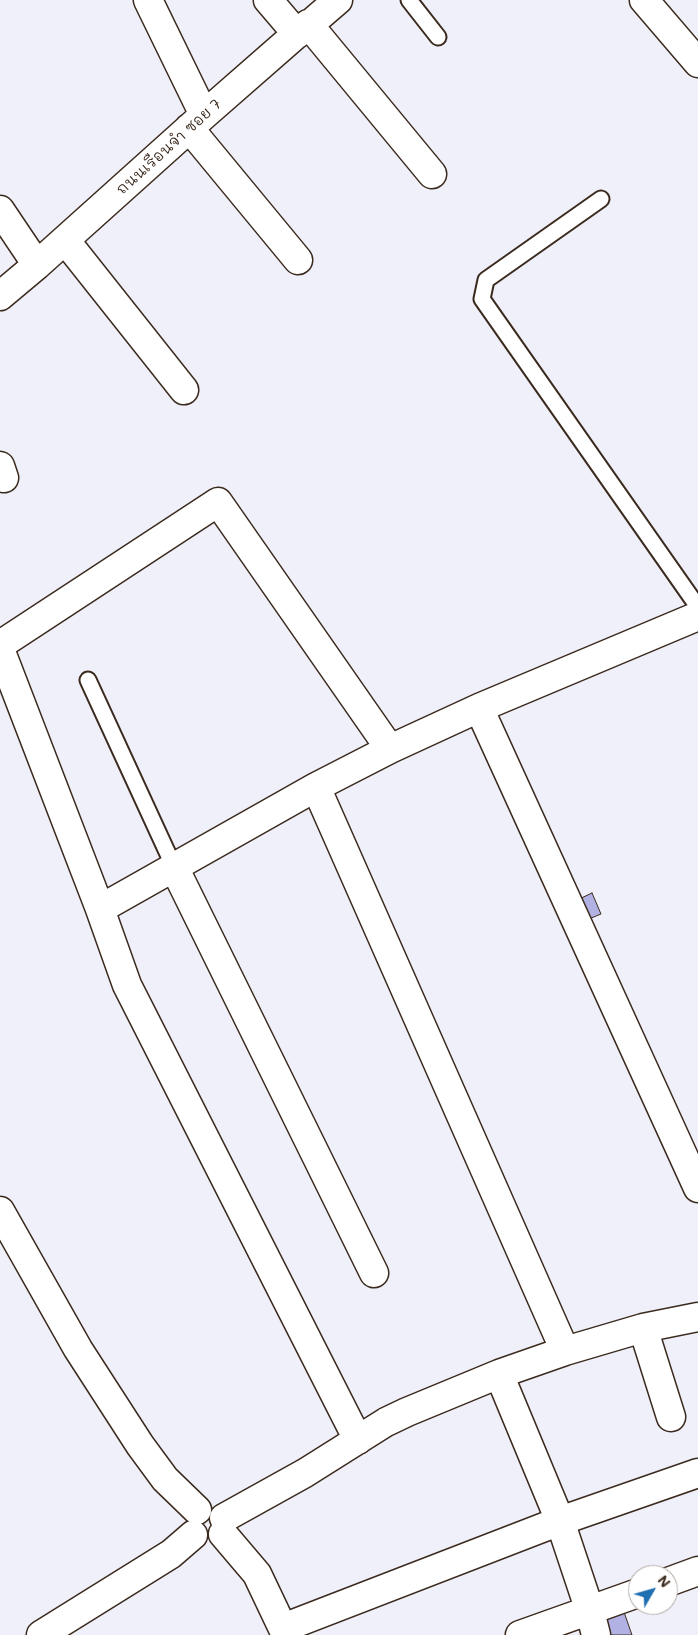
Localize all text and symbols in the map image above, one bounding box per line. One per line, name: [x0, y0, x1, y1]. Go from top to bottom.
street label: ถนนเรือนจำ ซอย 7: [113, 95, 225, 199]
north arrow: [628, 1565, 678, 1615]
text: N: [654, 1571, 675, 1591]

